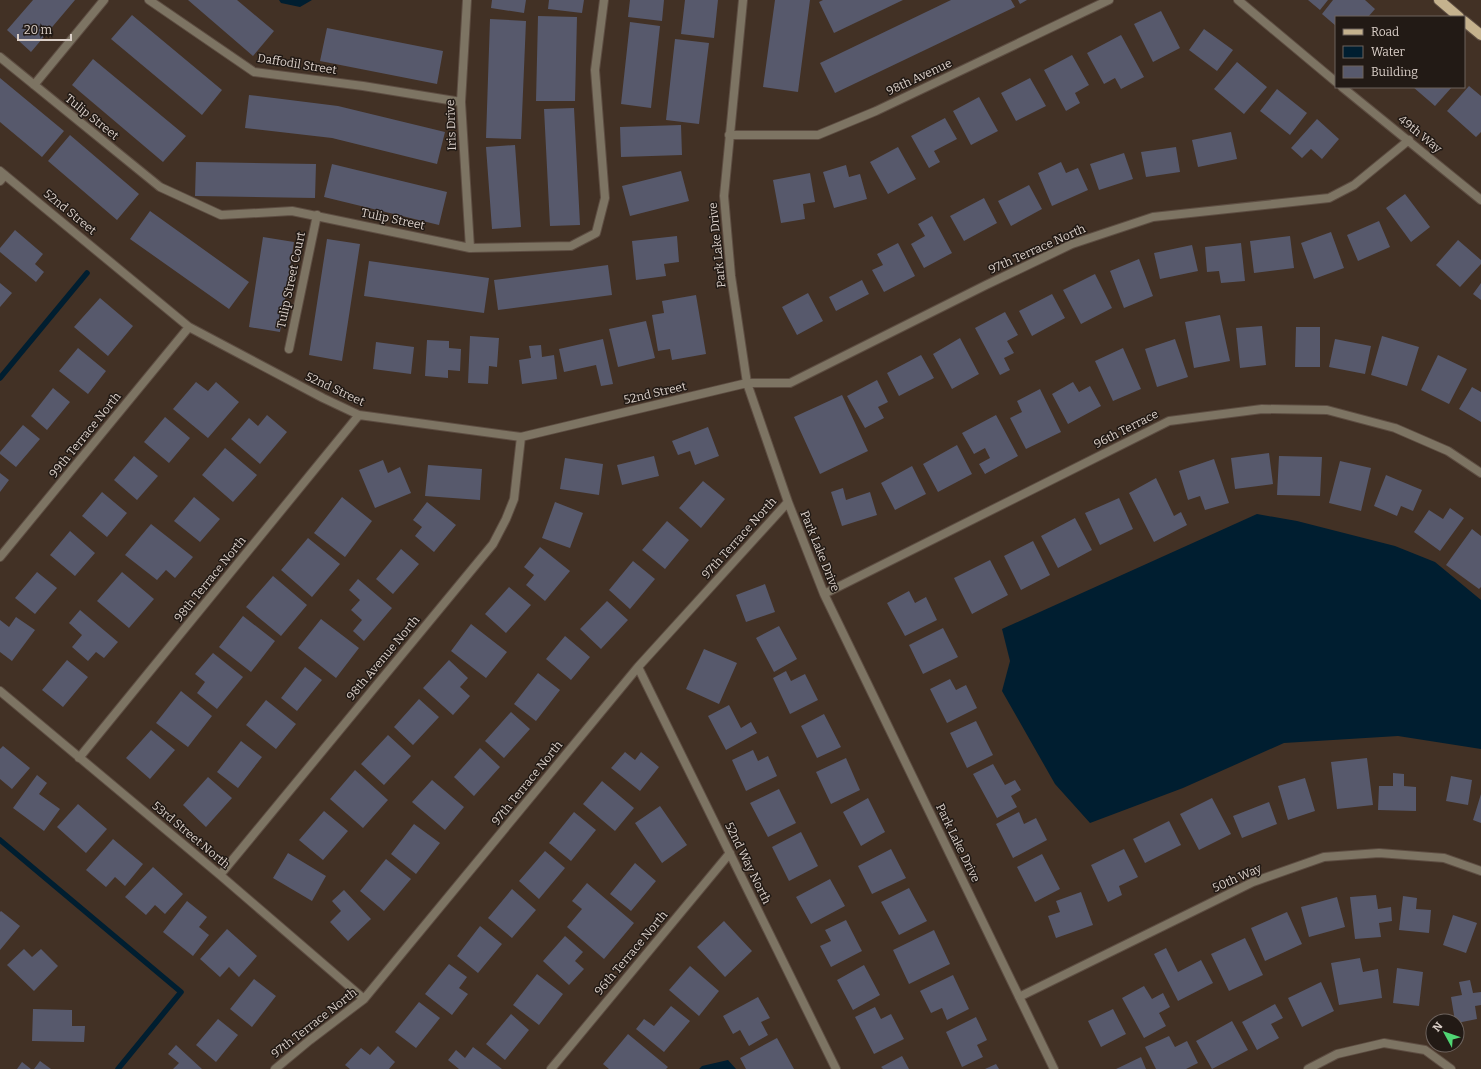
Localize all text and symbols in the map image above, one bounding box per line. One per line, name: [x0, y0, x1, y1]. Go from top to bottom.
scale bar: [18, 16, 71, 42]
legend: [1335, 16, 1465, 88]
text: 20 m: [24, 23, 53, 37]
text: Road: [1371, 25, 1399, 39]
text: Water: [1371, 45, 1406, 59]
street label: Daffodil Street: [256, 51, 338, 77]
street label: 98th Avenue: [884, 56, 954, 98]
text: Building: [1371, 65, 1418, 79]
street label: Tulip Street: [62, 91, 122, 143]
street label: Iris Drive: [443, 99, 459, 151]
street label: 49th Way: [1395, 112, 1445, 156]
street label: 52nd Street: [41, 187, 100, 238]
street label: Park Lake Drive: [706, 202, 728, 288]
street label: Tulip Street: [360, 205, 427, 233]
street label: 97th Terrace North: [986, 221, 1088, 277]
street label: Tulip Street Court: [274, 230, 308, 330]
street label: 52nd Street: [303, 369, 367, 409]
street label: 52nd Street: [622, 379, 688, 407]
street label: 99th Terrace North: [46, 389, 124, 481]
street label: 96th Terrace: [1092, 407, 1160, 451]
street label: 97th Terrace North: [699, 494, 780, 582]
street label: Park Lake Drive: [797, 509, 843, 593]
street label: 98th Terrace North: [171, 533, 249, 625]
street label: 98th Avenue North: [344, 612, 423, 703]
street label: 97th Terrace North: [489, 738, 566, 828]
street label: 53rd Street North: [149, 799, 233, 872]
street label: Park Lake Drive: [933, 801, 983, 885]
street label: 52nd Way North: [722, 820, 774, 907]
street label: 50th Way: [1210, 861, 1264, 895]
street label: 96th Terrace North: [592, 908, 671, 998]
street label: 97th Terrace North: [268, 985, 360, 1061]
north arrow: [1425, 1013, 1465, 1053]
text: N: [1430, 1019, 1446, 1034]

